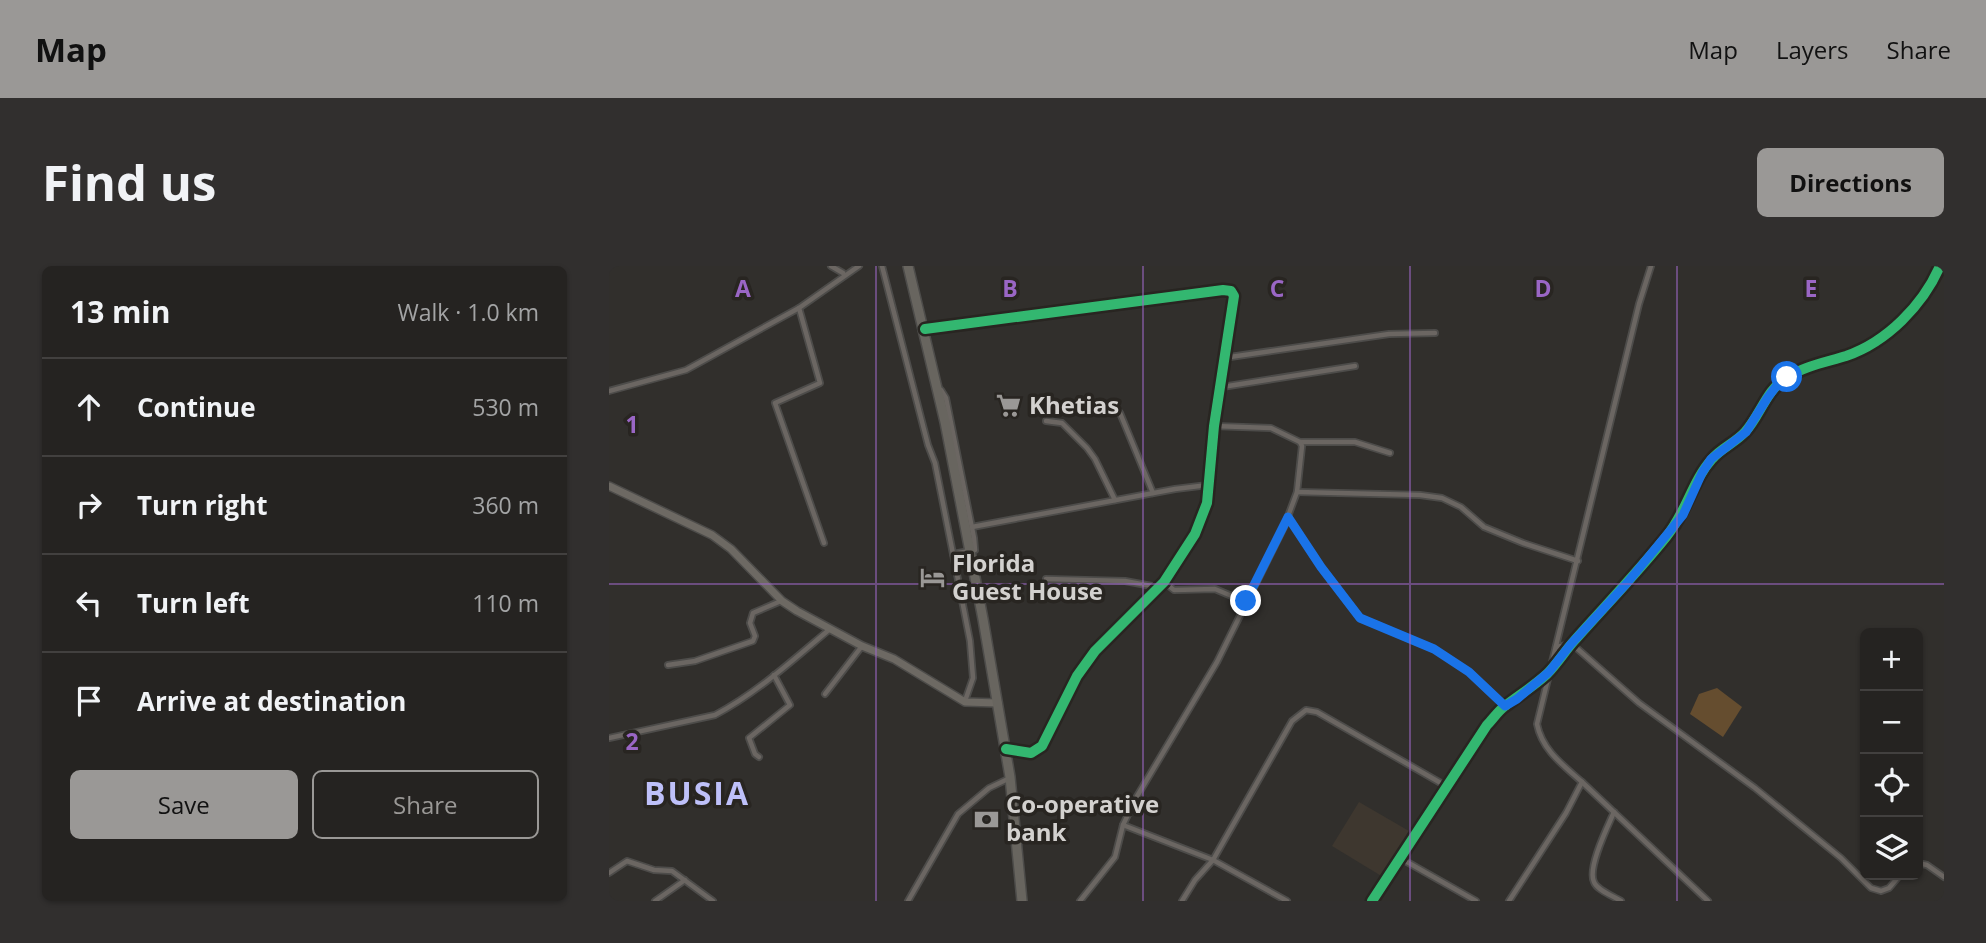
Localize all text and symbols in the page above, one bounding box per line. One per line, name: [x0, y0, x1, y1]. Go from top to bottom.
text: Map: [35, 27, 107, 72]
text: Map: [1688, 33, 1738, 66]
text: Layers: [1776, 33, 1849, 66]
text: Share: [1887, 33, 1951, 66]
button: Directions: [1757, 148, 1944, 217]
text: Find us: [42, 149, 216, 215]
text: A: [735, 272, 751, 304]
text: B: [1002, 272, 1018, 304]
text: C: [1270, 272, 1284, 304]
text: D: [1534, 272, 1552, 304]
text: E: [1805, 272, 1817, 304]
text: 13 min: [70, 291, 170, 332]
text: Walk · 1.0 km: [397, 296, 539, 328]
route start: [1771, 361, 1802, 392]
icon: ahead: [70, 388, 108, 426]
place label: Khetias: [1029, 388, 1119, 421]
text: Continue: [137, 389, 256, 425]
text: 530 m: [472, 391, 539, 423]
supermarket icon: Khetias: [995, 392, 1023, 420]
text: 1: [625, 408, 639, 440]
icon: right: [70, 486, 108, 524]
text: Turn right: [137, 487, 268, 523]
text: 360 m: [472, 489, 539, 521]
place label: Florida Guest House: [952, 546, 1103, 607]
hotel icon: Florida Guest House: [918, 564, 946, 592]
icon: left: [70, 584, 108, 622]
text: Turn left: [137, 585, 249, 621]
route end: [1230, 585, 1261, 616]
text: 110 m: [472, 587, 539, 619]
map controls: [1860, 628, 1923, 880]
button: +: [1860, 628, 1923, 691]
icon: arrive: [70, 682, 108, 720]
text: Arrive at destination: [137, 683, 406, 719]
button: −: [1860, 691, 1923, 754]
text: 2: [625, 725, 639, 757]
button: locate: [1860, 754, 1923, 817]
button: Save: [70, 770, 298, 839]
button: Share: [312, 770, 539, 839]
district label: BUSIA: [644, 771, 750, 814]
place label: Co-operative bank: [1006, 787, 1159, 848]
bank icon: Co-operative bank: [972, 805, 1000, 833]
button: layers: [1860, 817, 1923, 880]

